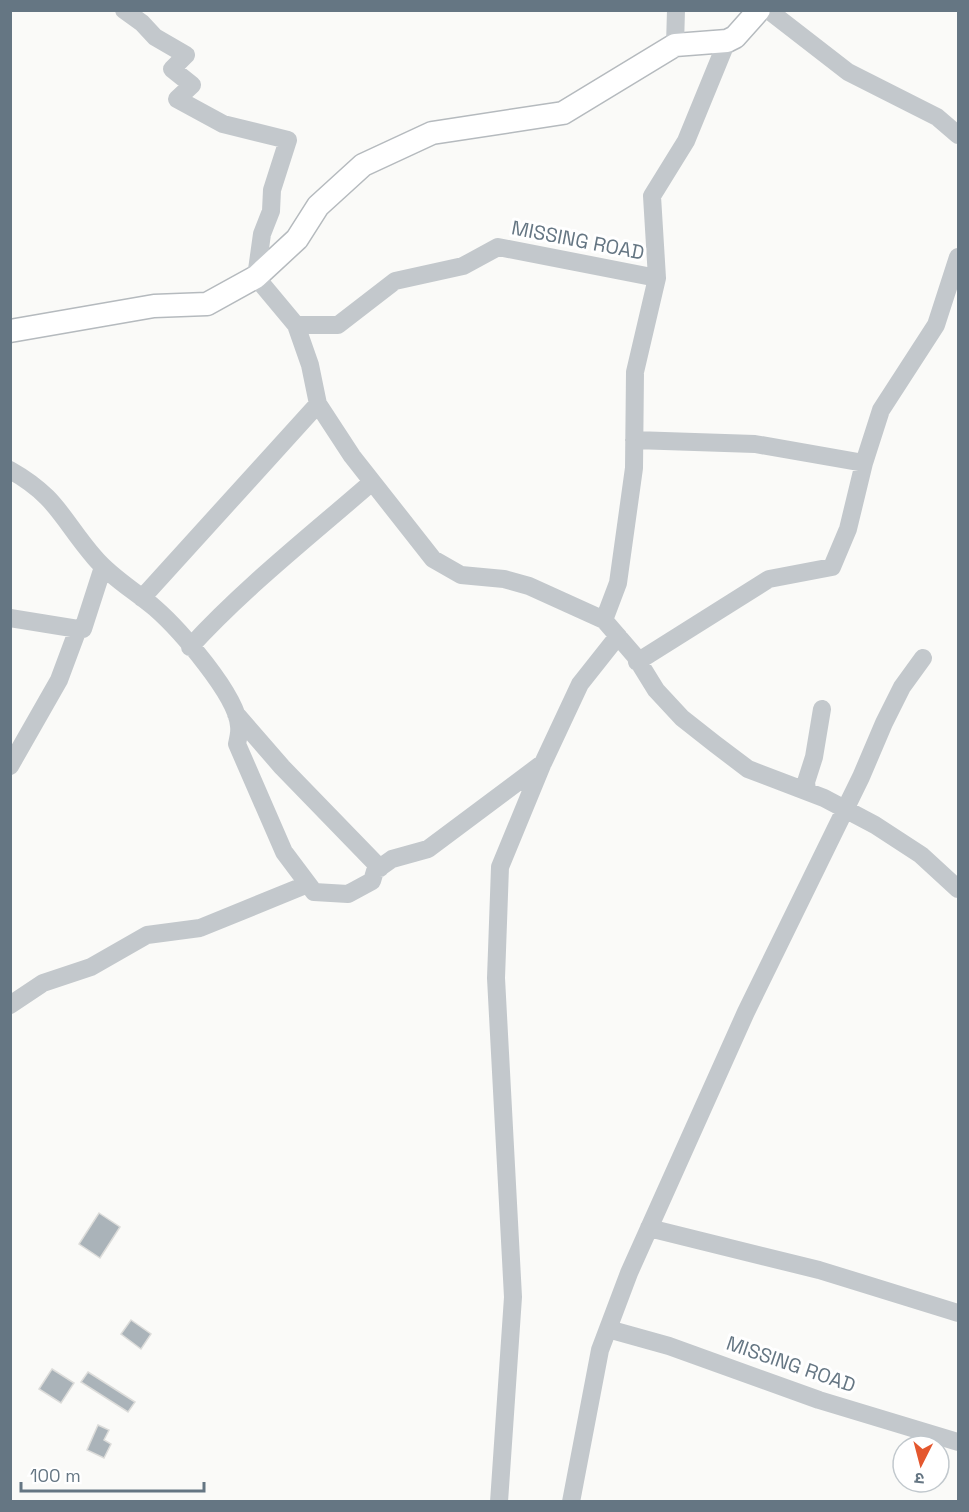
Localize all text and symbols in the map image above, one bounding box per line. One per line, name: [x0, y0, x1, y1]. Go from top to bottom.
street label: MISSING ROAD: [509, 214, 647, 266]
street label: MISSING ROAD: [723, 1330, 859, 1398]
north arrow: [891, 1434, 951, 1494]
scale bar: [21, 1455, 204, 1493]
text: 100 m: [30, 1464, 81, 1487]
text: उ: [913, 1467, 925, 1489]

